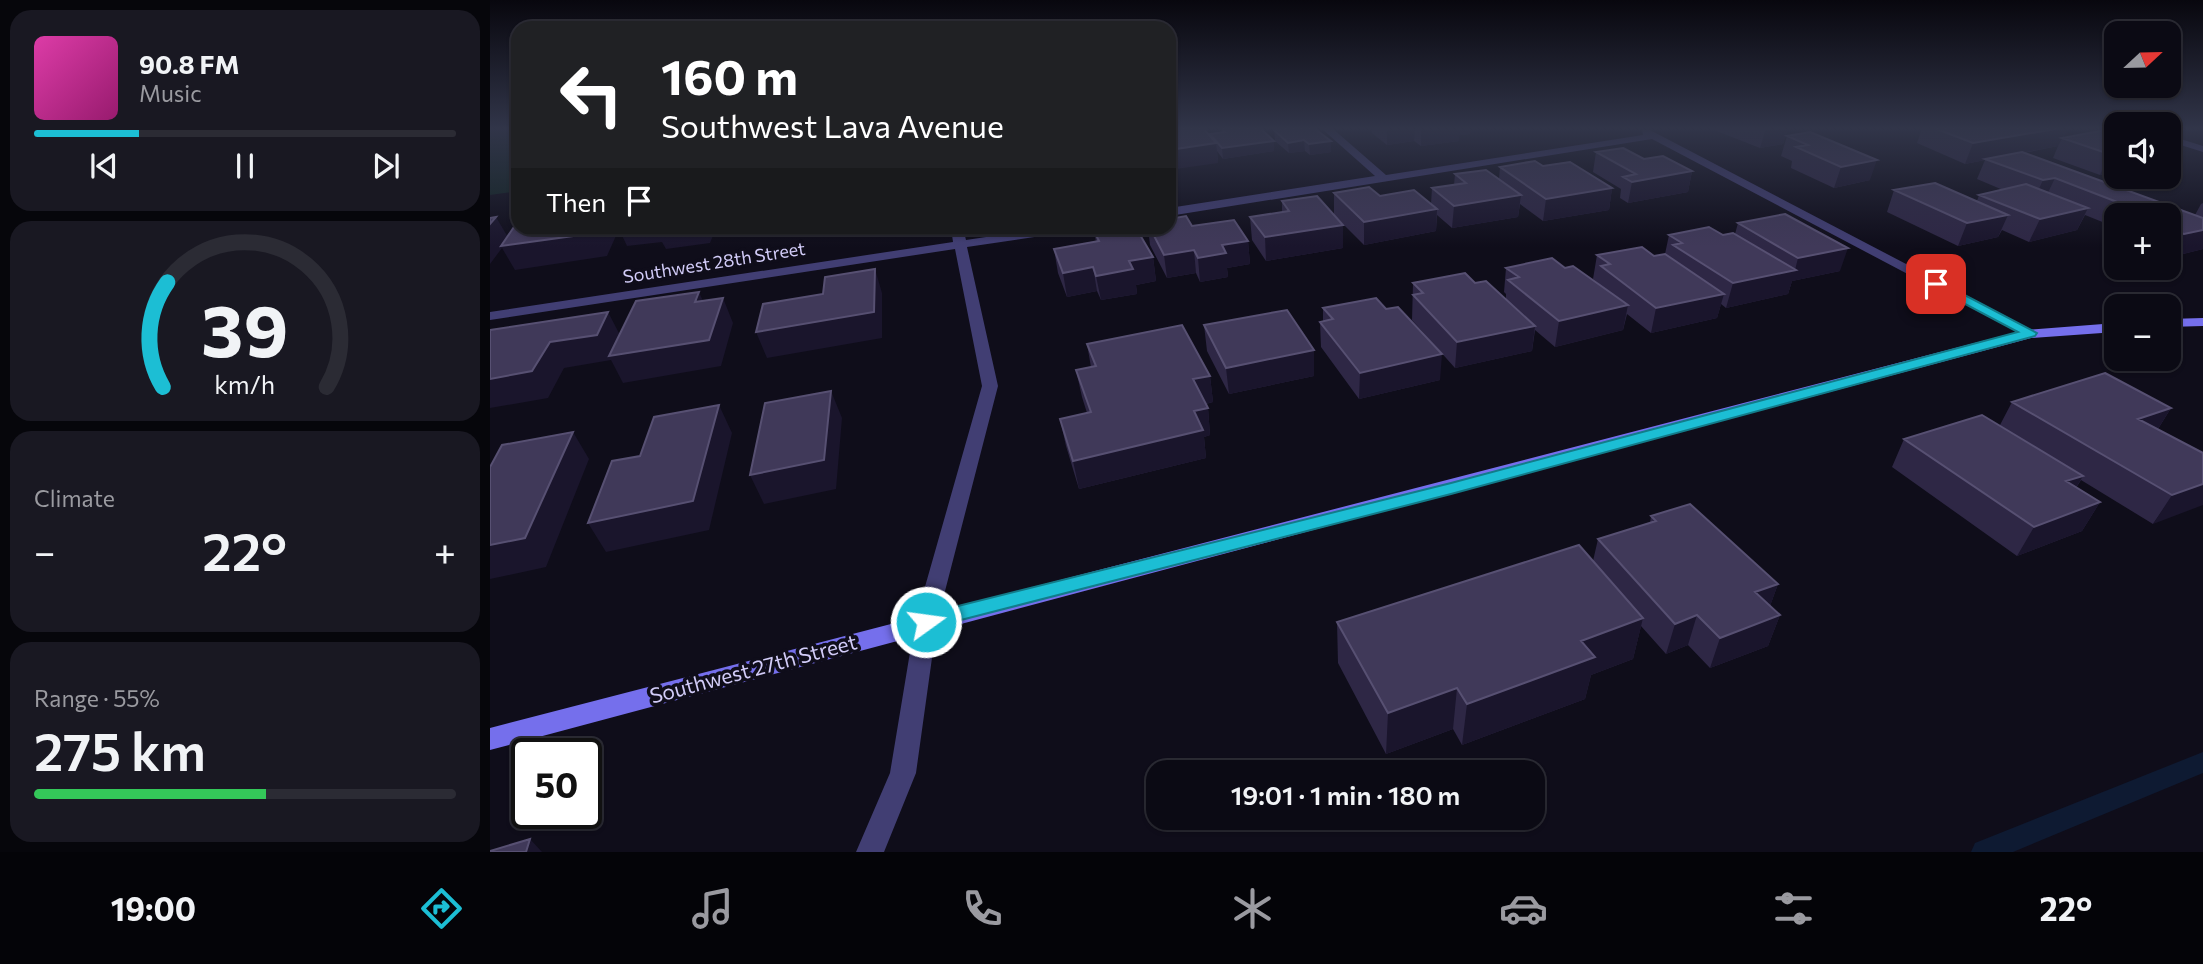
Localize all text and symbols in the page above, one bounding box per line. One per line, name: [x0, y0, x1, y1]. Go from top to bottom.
north arrow: [2104, 21, 2180, 98]
map controls: [2104, 21, 2181, 371]
text: 160 m: [661, 45, 798, 105]
text: 90.8 FM: [139, 48, 240, 79]
icon: left: [546, 49, 637, 140]
text: Music: [139, 79, 202, 107]
text: Southwest Lava Avenue: [661, 105, 1004, 145]
button: sound: [2104, 112, 2181, 189]
icon: previous: [85, 147, 123, 185]
icon: pause: [226, 147, 264, 185]
icon: next: [367, 147, 405, 185]
icon: arrive: [620, 182, 658, 220]
text: Then: [546, 186, 606, 217]
button: +: [2104, 203, 2181, 280]
street label: Southwest 28th Street: [621, 237, 807, 287]
pin: [1906, 254, 1966, 314]
icon: arrive: [1917, 265, 1955, 303]
text: 39: [201, 283, 289, 372]
button: −: [2104, 294, 2181, 371]
text: km/h: [215, 369, 275, 399]
text: Climate: [34, 484, 115, 512]
text: 22°: [202, 518, 287, 582]
text: −: [34, 527, 56, 574]
text: +: [434, 527, 456, 574]
position arrow: [889, 585, 963, 659]
street label: Southwest 27th Street: [647, 628, 859, 708]
text: Range · 55%: [34, 684, 160, 712]
text: 275 km: [34, 718, 206, 782]
speed limit sign: 50: [511, 738, 602, 829]
text: 19:01 · 1 min · 180 m: [1231, 779, 1460, 810]
icon: directions: [417, 884, 466, 933]
icon: music: [688, 884, 737, 933]
icon: phone: [958, 884, 1007, 933]
icon: climate: [1228, 884, 1277, 933]
icon: car: [1499, 884, 1548, 933]
icon: filters: [1769, 884, 1818, 933]
text: 19:00: [111, 888, 196, 928]
text: 22°: [2040, 888, 2092, 928]

